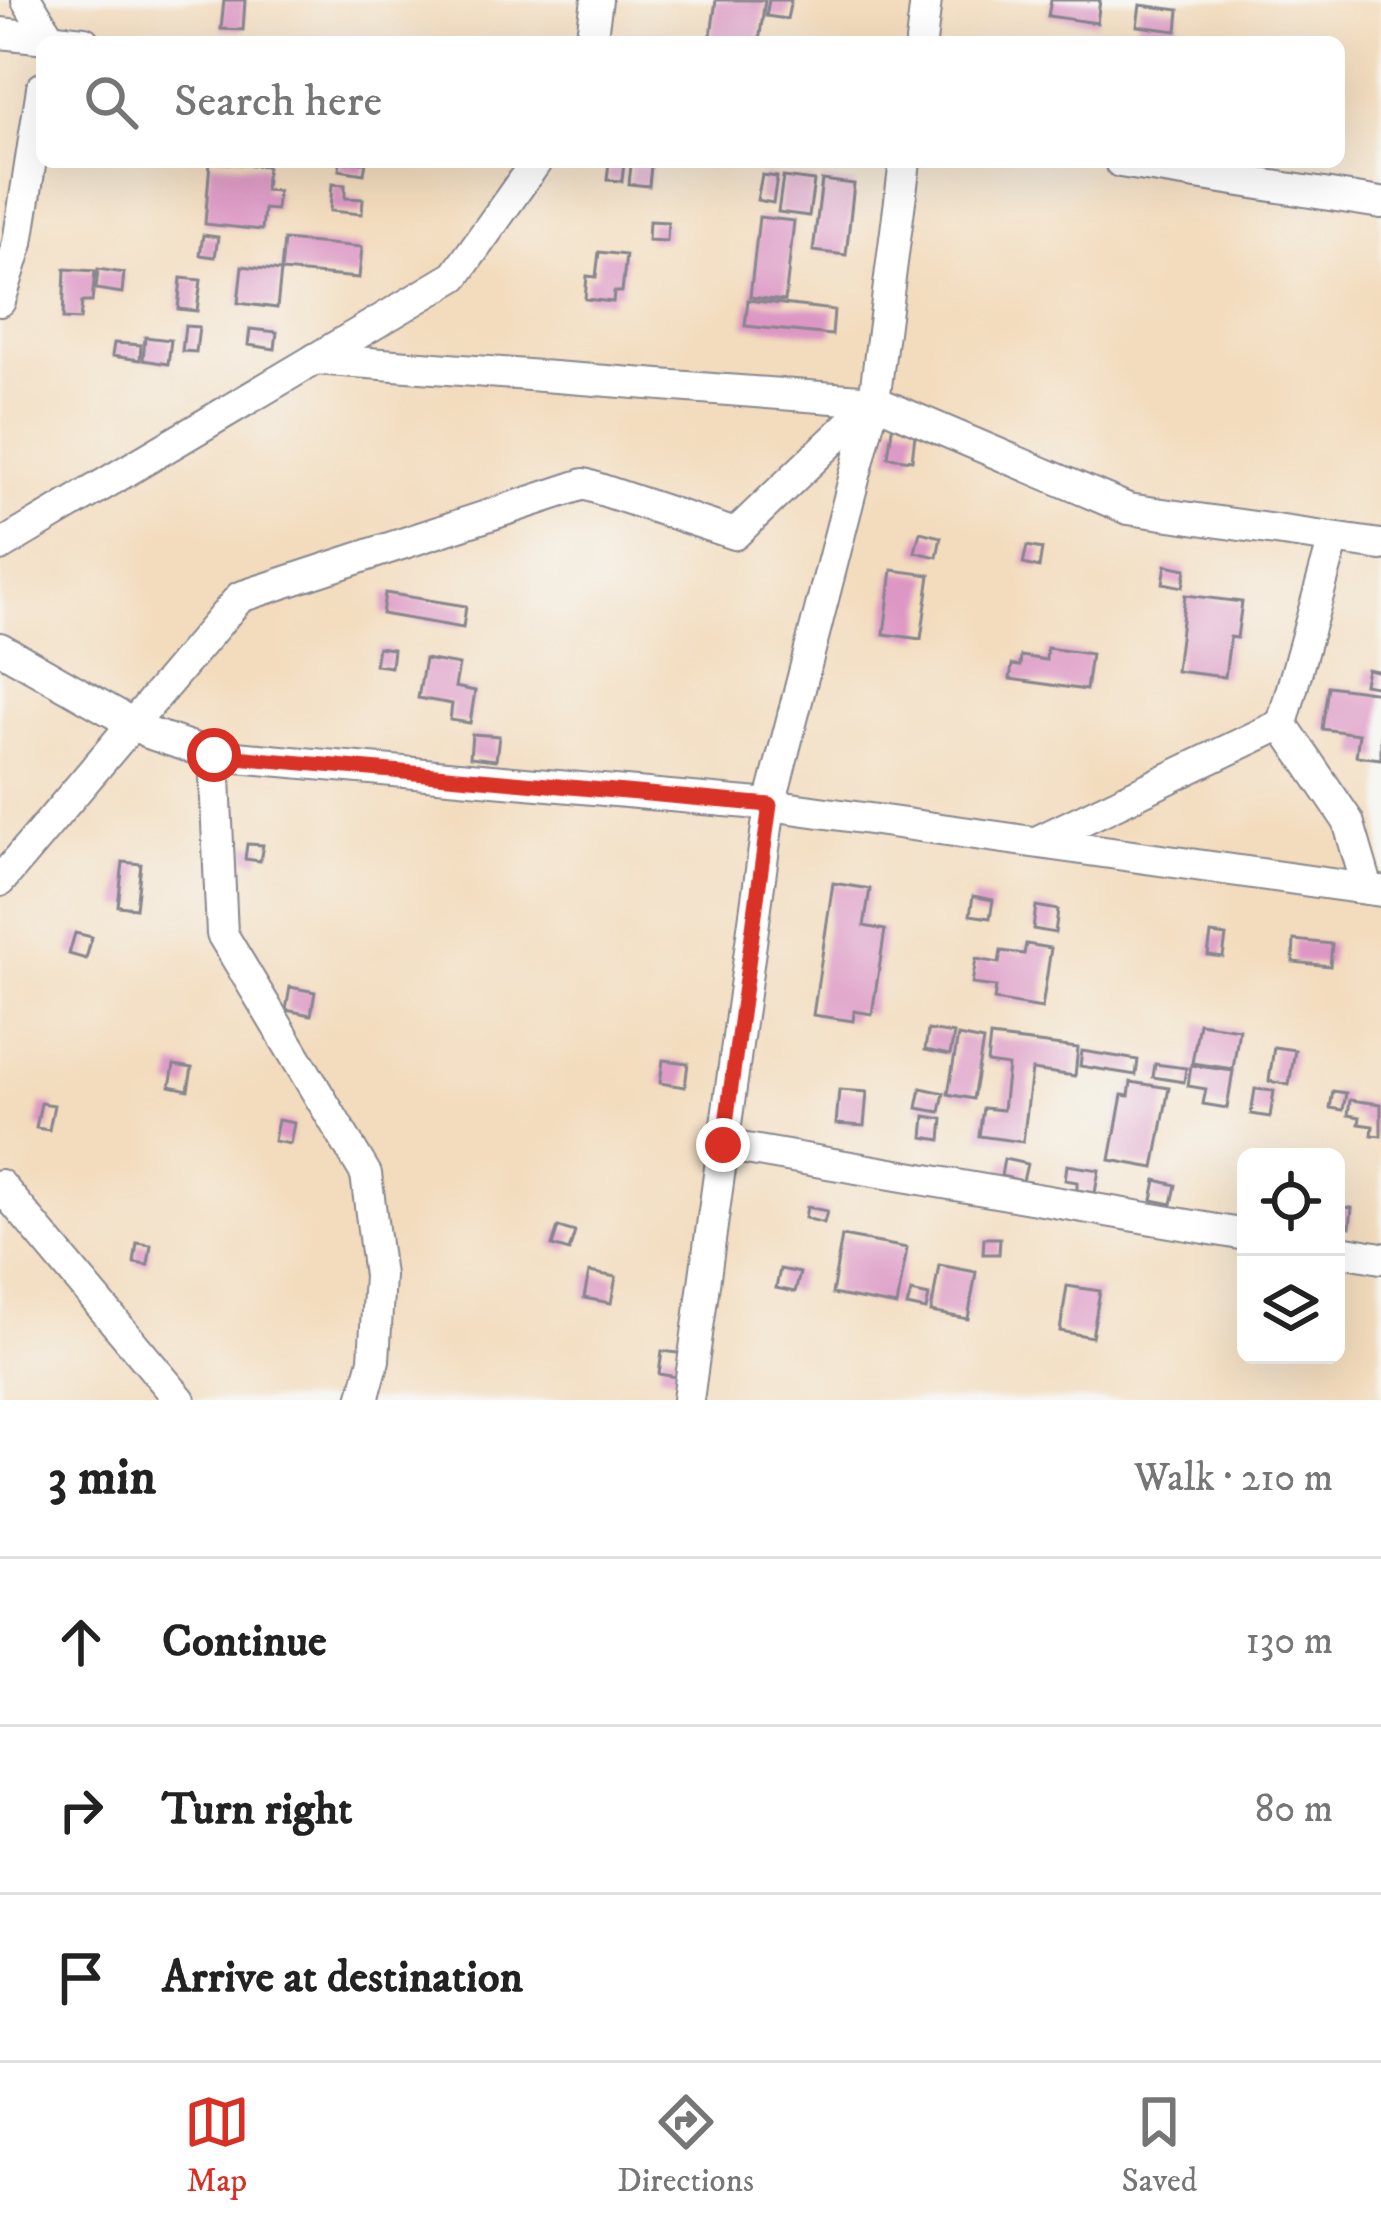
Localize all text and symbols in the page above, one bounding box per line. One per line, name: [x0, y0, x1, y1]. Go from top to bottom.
search box: [36, 36, 1345, 168]
icon: search: [78, 69, 144, 135]
text: Search here: [174, 74, 382, 130]
route start: [187, 728, 241, 782]
route end: [696, 1118, 750, 1172]
map controls: [1237, 1148, 1345, 1364]
button: locate: [1237, 1148, 1345, 1256]
button: layers: [1237, 1256, 1345, 1364]
text: 3 min: [48, 1446, 156, 1510]
text: Walk · 210 m: [1134, 1454, 1333, 1503]
icon: ahead: [48, 1609, 114, 1675]
text: Continue: [162, 1614, 327, 1670]
text: 130 m: [1245, 1617, 1333, 1666]
icon: right: [48, 1777, 114, 1843]
text: Turn right: [162, 1782, 352, 1838]
text: 80 m: [1255, 1785, 1333, 1834]
icon: arrive: [48, 1945, 114, 2011]
text: Arrive at destination: [162, 1950, 523, 2006]
tab: Map: [184, 2089, 250, 2202]
tab: Directions: [617, 2089, 754, 2202]
tab: Saved: [1121, 2089, 1197, 2202]

